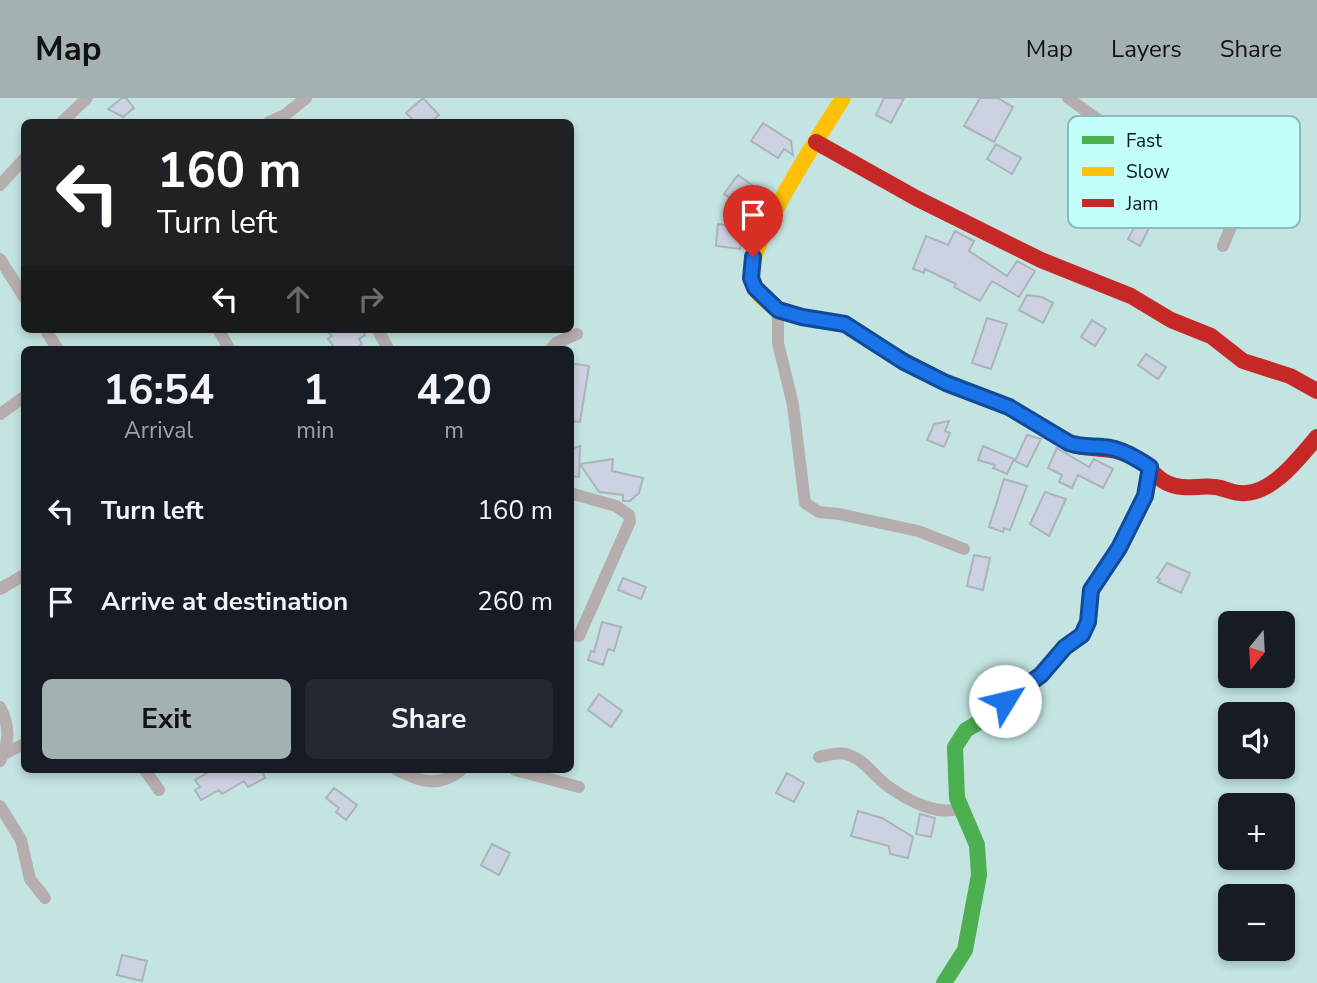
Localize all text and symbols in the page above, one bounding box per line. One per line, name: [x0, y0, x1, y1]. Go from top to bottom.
text: Map: [35, 27, 102, 72]
text: Map: [1026, 33, 1073, 65]
text: Layers: [1111, 33, 1182, 65]
text: Share: [1220, 33, 1282, 65]
legend: [1068, 116, 1300, 228]
text: Fast: [1126, 128, 1162, 154]
text: 160 m: [157, 137, 301, 204]
icon: left: [42, 147, 133, 238]
text: Slow: [1126, 159, 1170, 185]
pin: [723, 185, 783, 257]
text: Jam: [1125, 191, 1159, 217]
icon: arrive: [734, 196, 772, 234]
text: Turn left: [157, 201, 277, 244]
icon: left: [206, 280, 244, 318]
icon: ahead: [279, 280, 317, 318]
icon: right: [352, 280, 390, 318]
text: 16:54: [103, 362, 214, 419]
text: 1: [303, 362, 328, 419]
text: 420: [416, 362, 492, 419]
text: Arrival: [124, 415, 193, 446]
text: min: [296, 415, 334, 446]
text: m: [444, 415, 464, 446]
icon: left: [42, 492, 80, 530]
text: Turn left: [101, 493, 204, 528]
text: 160 m: [477, 493, 553, 528]
icon: arrive: [42, 583, 80, 621]
text: Arrive at destination: [101, 584, 348, 619]
text: 260 m: [477, 584, 553, 619]
north arrow: [1218, 611, 1295, 688]
map controls: [1218, 611, 1295, 961]
position arrow: [968, 664, 1042, 738]
button: Exit: [42, 679, 291, 759]
button: Share: [305, 679, 553, 759]
button: sound: [1218, 702, 1295, 779]
button: +: [1218, 793, 1295, 870]
button: −: [1218, 884, 1295, 961]

